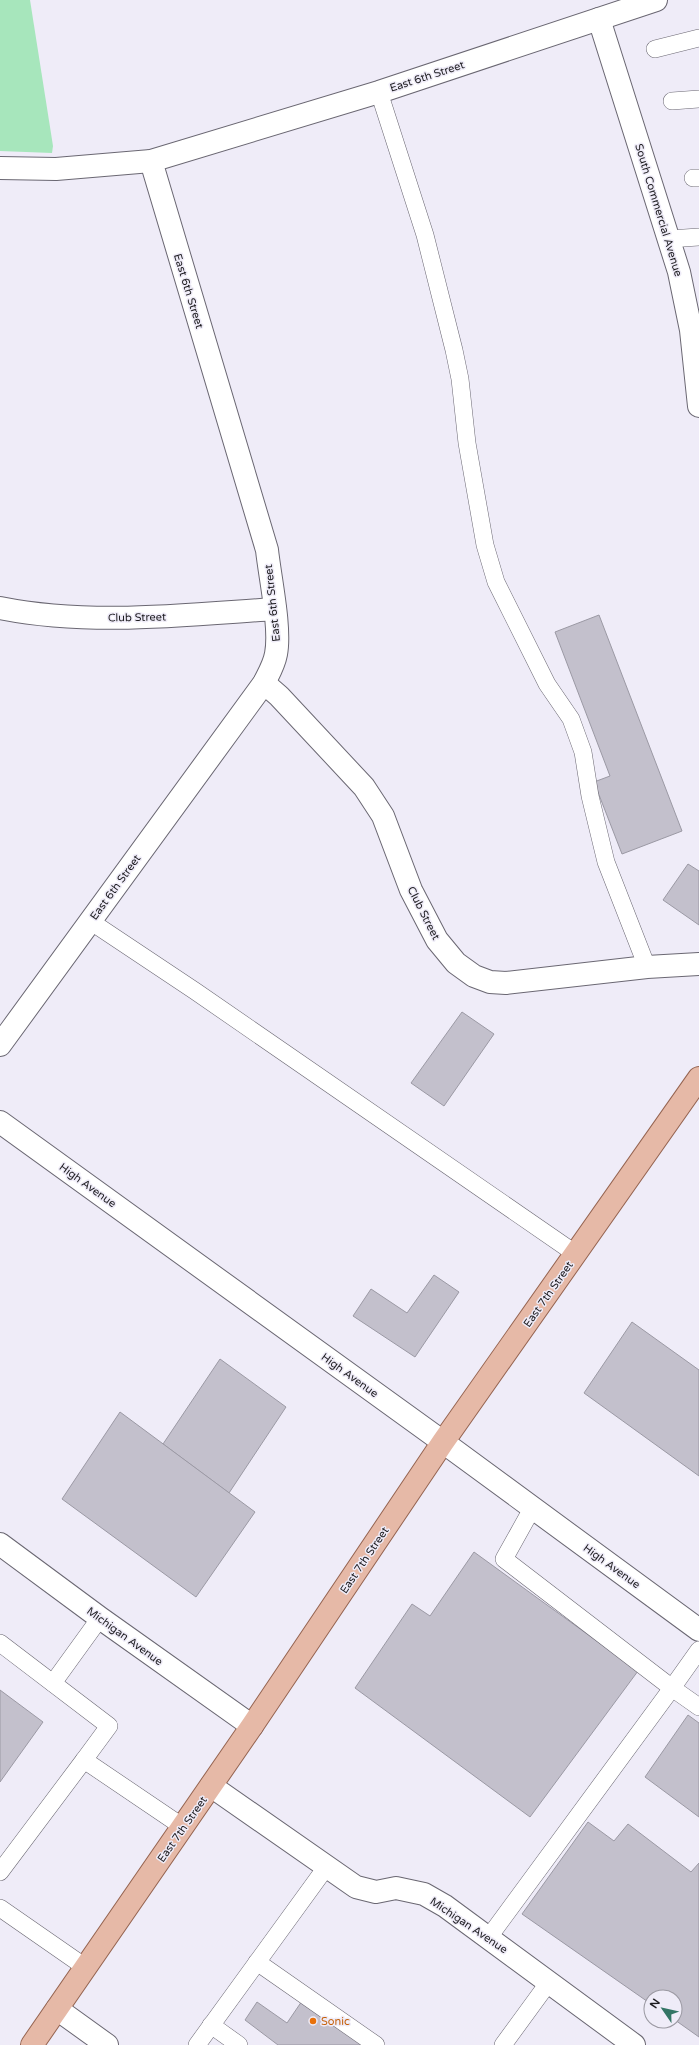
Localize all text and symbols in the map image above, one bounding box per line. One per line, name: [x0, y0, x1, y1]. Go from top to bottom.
street label: East 6th Street: [388, 58, 466, 95]
street label: South Commercial Avenue: [632, 142, 685, 278]
street label: East 6th Street: [171, 252, 206, 330]
street label: East 6th Street: [262, 564, 283, 642]
street label: Club Street: [108, 610, 166, 625]
street label: East 6th Street: [87, 852, 143, 922]
street label: Club Street: [405, 884, 443, 942]
street label: High Avenue: [57, 1161, 119, 1210]
street label: East 7th Street: [521, 1259, 576, 1330]
street label: High Avenue: [319, 1351, 381, 1400]
street label: East 7th Street: [337, 1525, 391, 1596]
street label: High Avenue: [581, 1542, 643, 1591]
street label: Michigan Avenue: [84, 1605, 165, 1668]
street label: East 7th Street: [155, 1794, 210, 1865]
street label: Michigan Avenue: [428, 1895, 510, 1956]
north arrow: [643, 1989, 683, 2029]
text: N: [647, 1996, 663, 2011]
place label: Sonic: [321, 2015, 350, 2028]
marker: Sonic: [308, 2016, 318, 2026]

